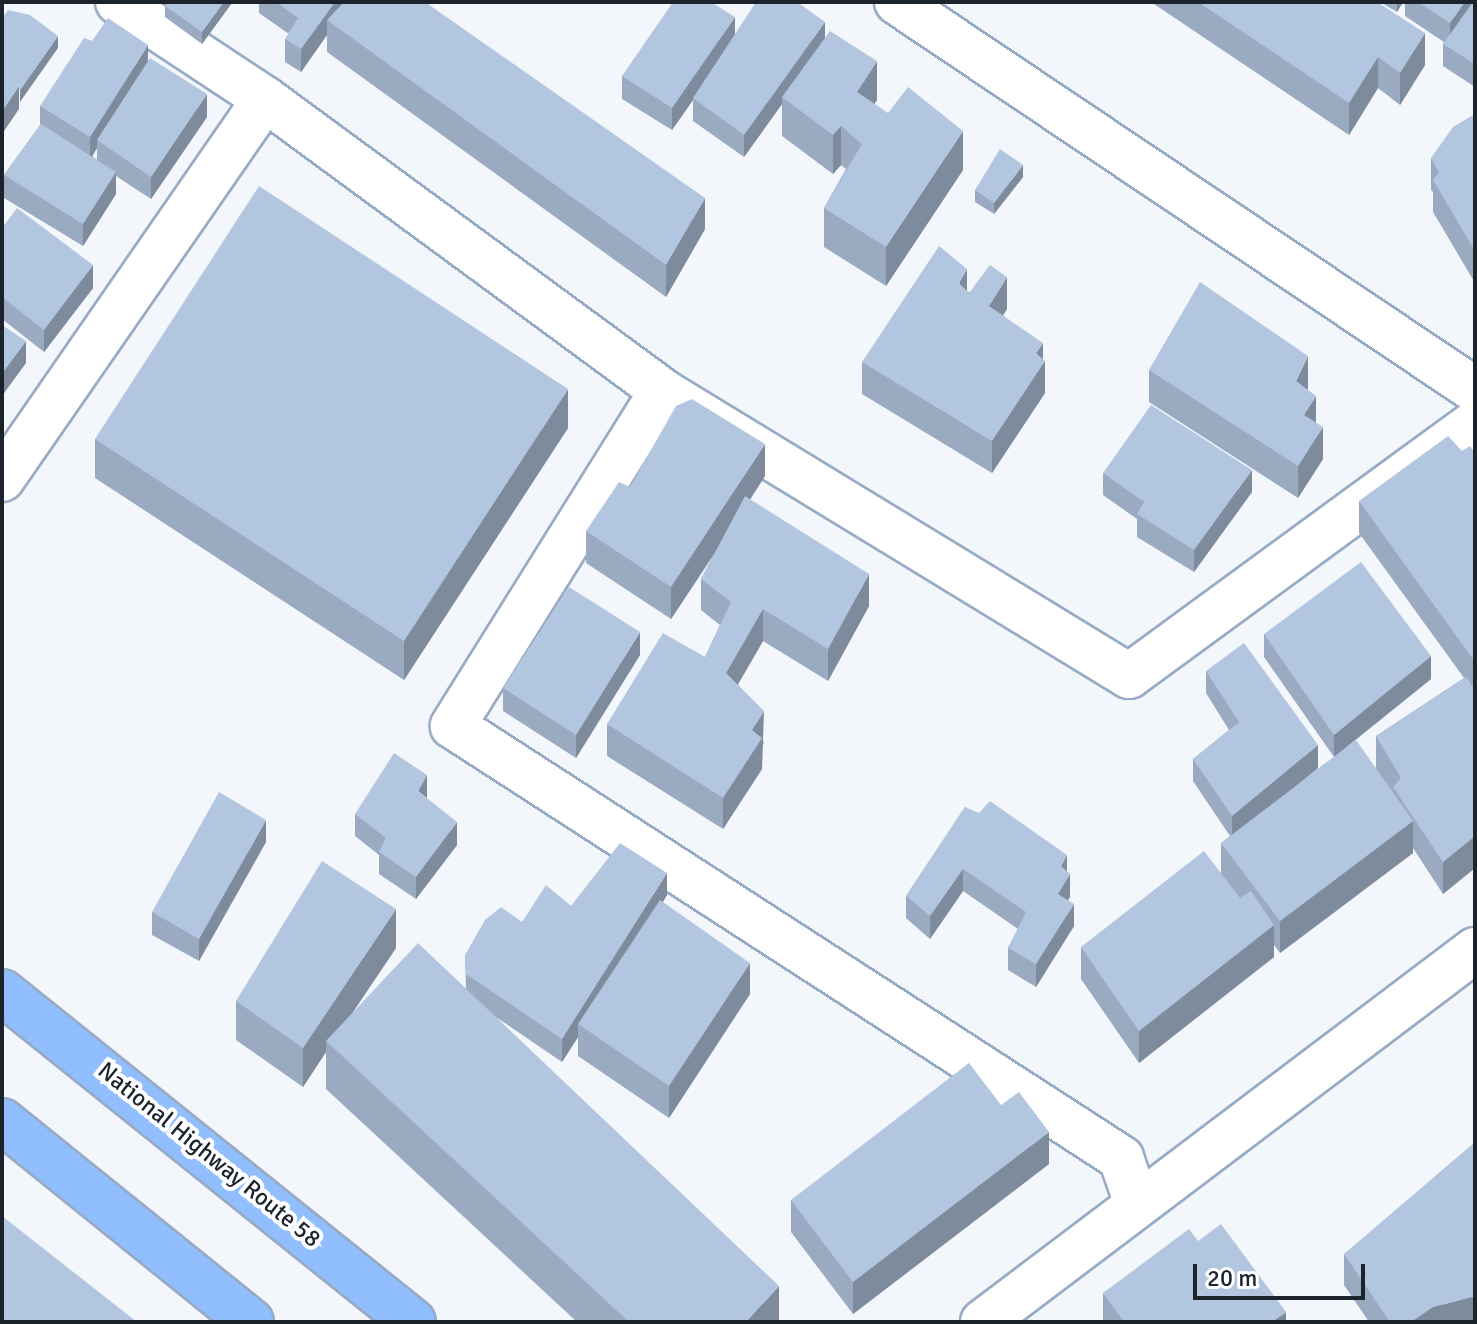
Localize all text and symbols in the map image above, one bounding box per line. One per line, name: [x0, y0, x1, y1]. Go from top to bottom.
street label: National Highway Route 58: [92, 1056, 326, 1254]
scale bar: [1197, 1248, 1369, 1298]
text: 20 m: [1207, 1263, 1257, 1293]

